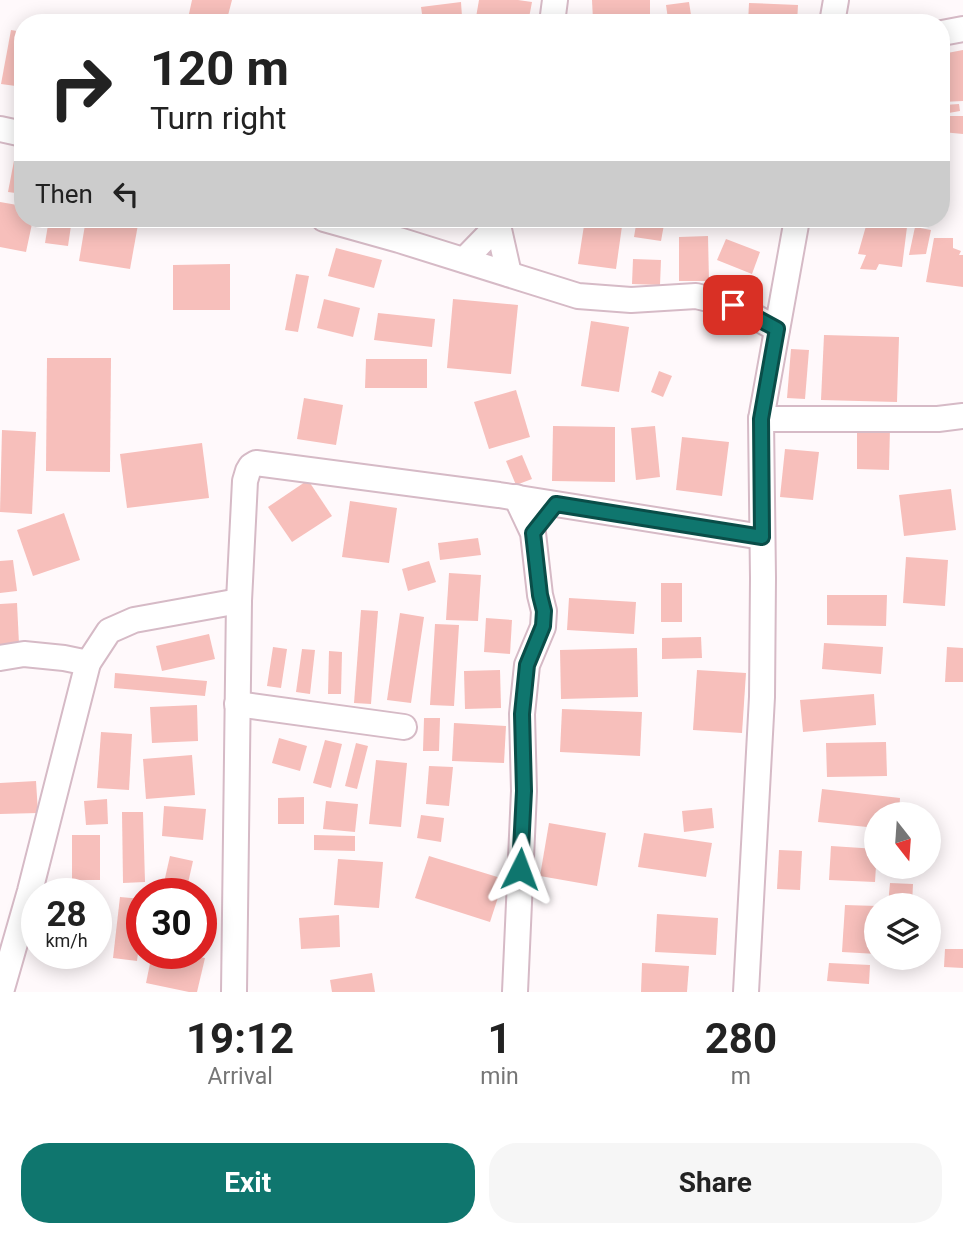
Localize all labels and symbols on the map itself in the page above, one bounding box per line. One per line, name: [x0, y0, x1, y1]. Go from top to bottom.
pin: [703, 275, 763, 335]
north arrow: [864, 802, 942, 878]
position arrow: [483, 832, 557, 906]
speed limit sign: 30: [126, 878, 217, 969]

